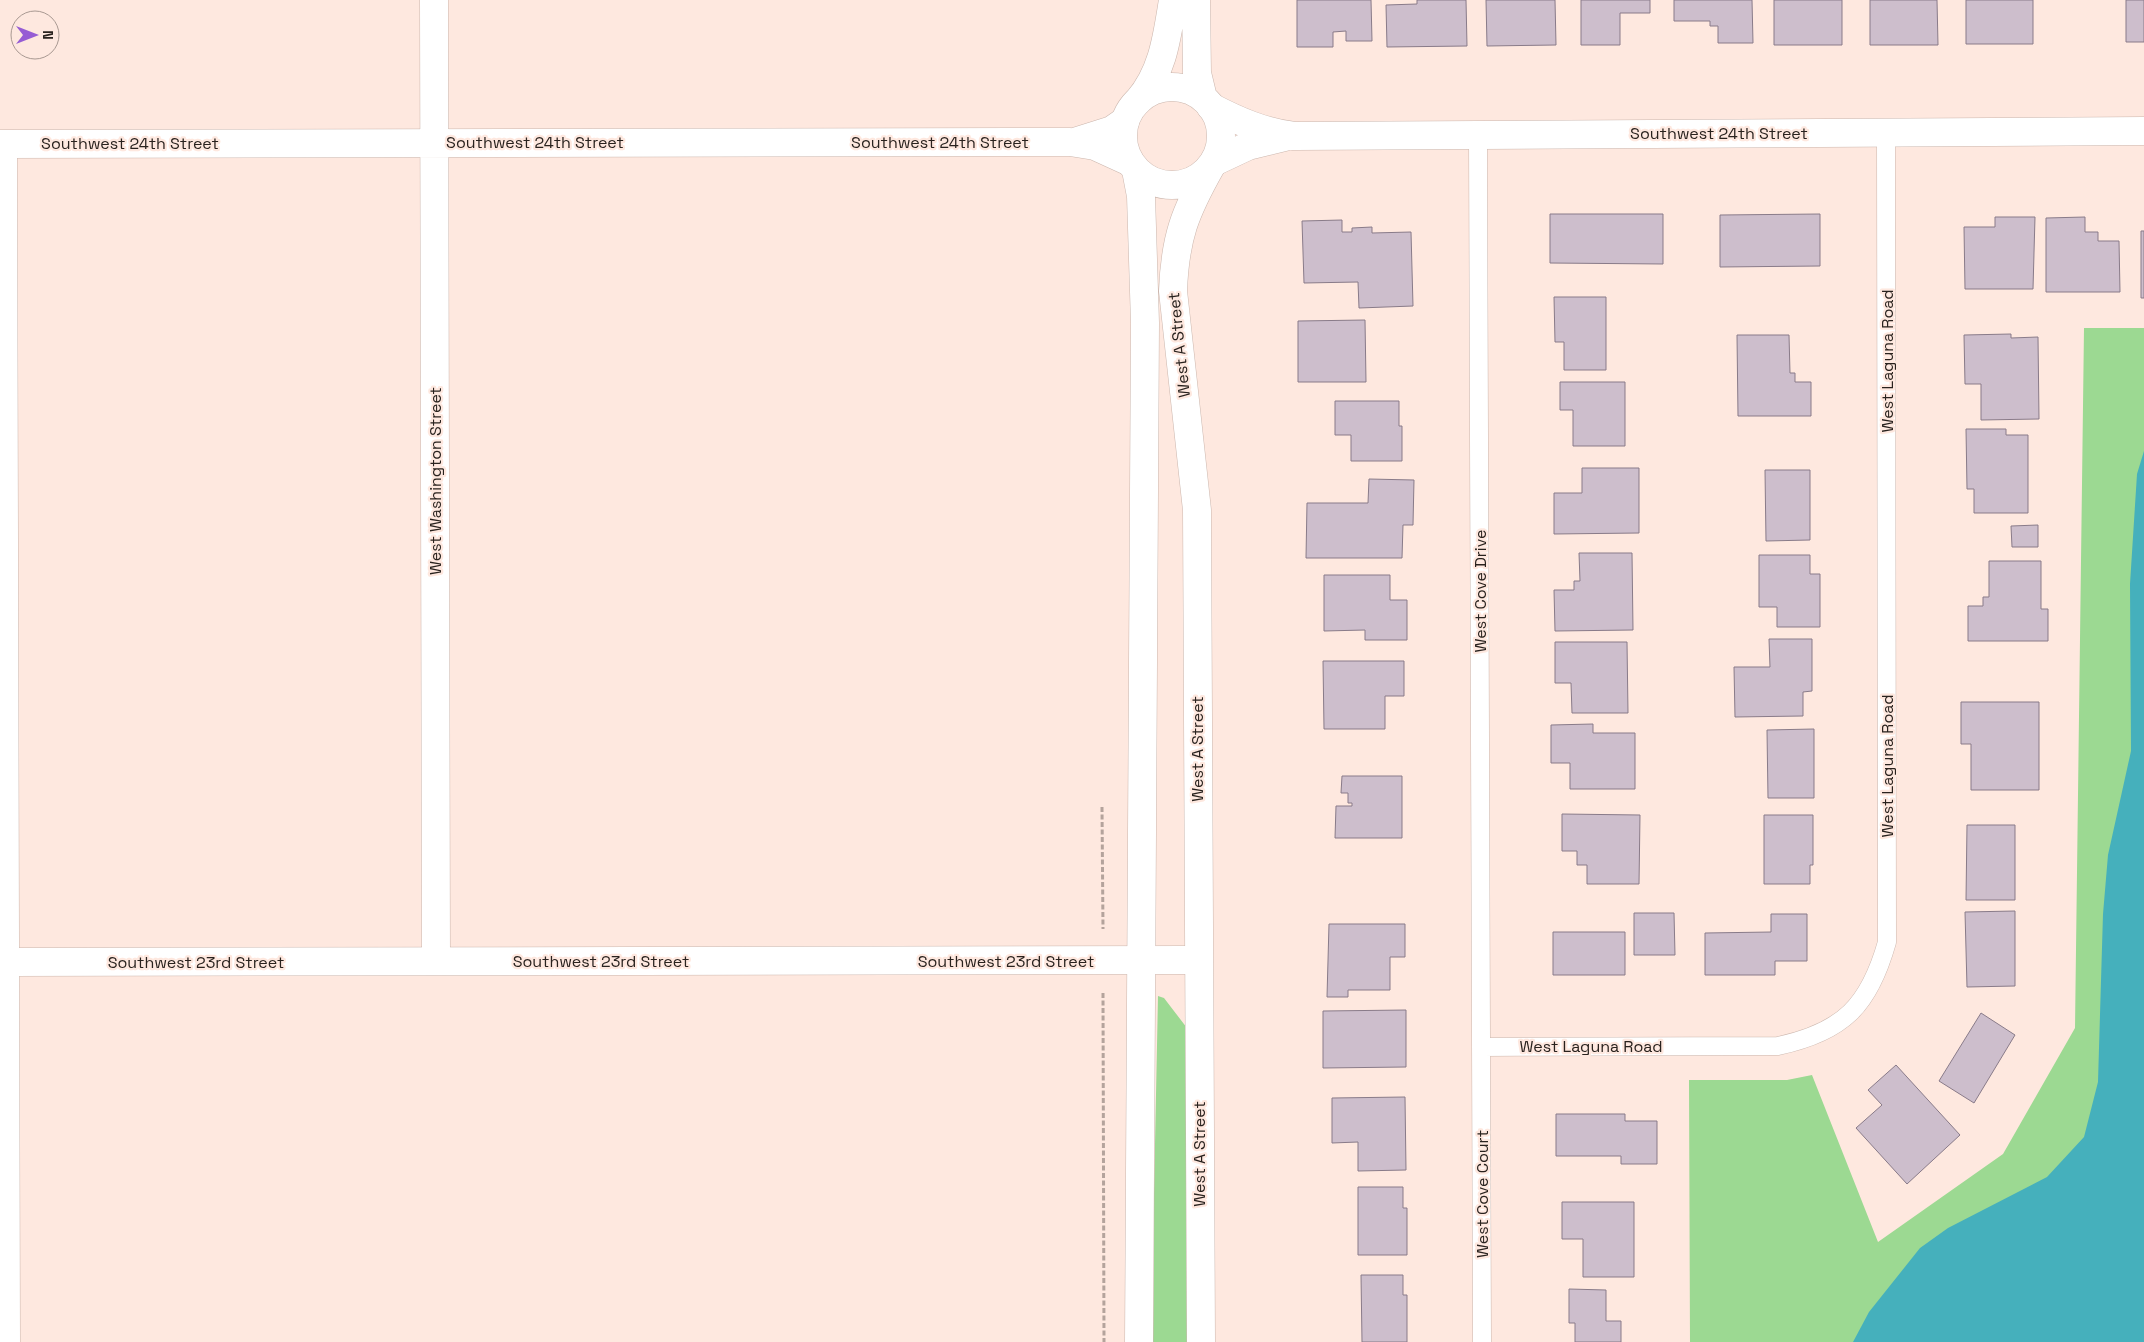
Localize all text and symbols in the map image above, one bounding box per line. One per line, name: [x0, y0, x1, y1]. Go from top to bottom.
north arrow: [10, 10, 60, 60]
text: N: [39, 30, 57, 40]
street label: Southwest 24th Street: [1630, 123, 1808, 144]
street label: Southwest 24th Street: [446, 132, 624, 153]
street label: Southwest 24th Street: [851, 132, 1029, 153]
street label: Southwest 24th Street: [41, 133, 219, 154]
street label: West Laguna Road: [1877, 289, 1898, 433]
street label: West A Street: [1163, 291, 1195, 399]
street label: West Washington Street: [425, 387, 446, 575]
street label: West Cove Drive: [1470, 529, 1491, 653]
street label: West Laguna Road: [1877, 694, 1898, 838]
street label: West A Street: [1187, 696, 1208, 802]
street label: Southwest 23rd Street: [513, 951, 689, 972]
street label: Southwest 23rd Street: [918, 951, 1094, 972]
street label: Southwest 23rd Street: [108, 952, 284, 973]
street label: West Laguna Road: [1519, 1036, 1663, 1057]
street label: West A Street: [1189, 1101, 1210, 1207]
street label: West Cove Court: [1472, 1130, 1493, 1258]

